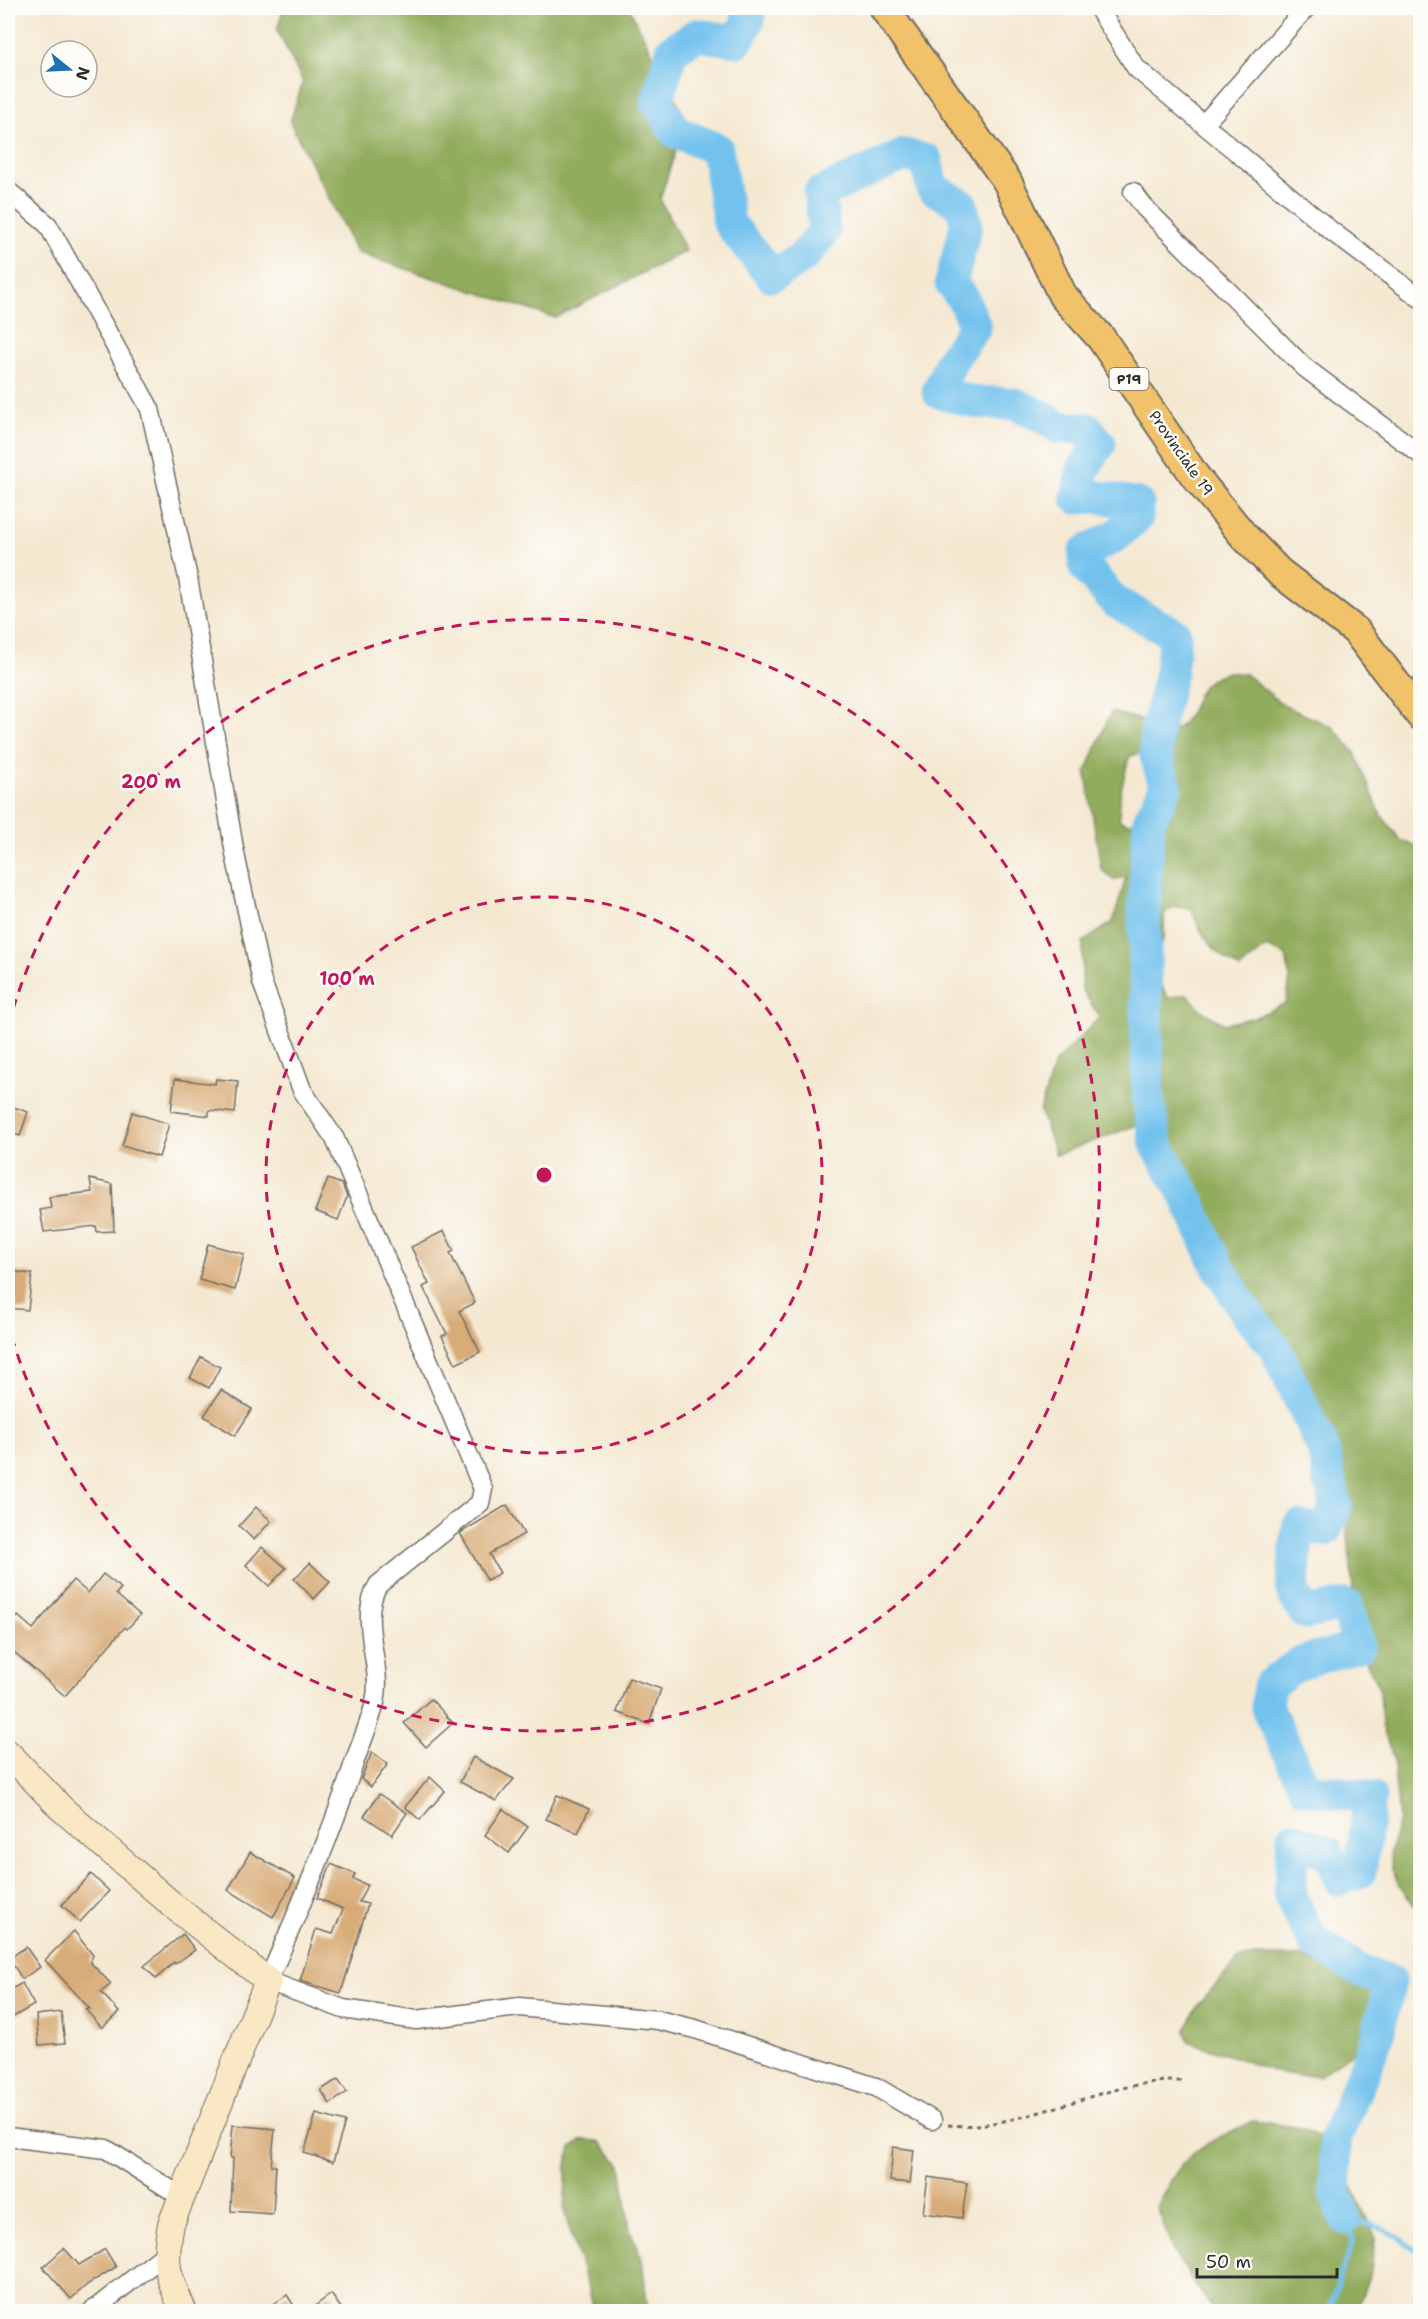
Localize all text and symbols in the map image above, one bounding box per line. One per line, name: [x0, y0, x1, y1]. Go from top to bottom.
north arrow: [39, 39, 99, 99]
text: N: [71, 64, 95, 83]
road number: P19: [1110, 368, 1148, 390]
street label: Provinciale 19: [1144, 407, 1218, 499]
text: 200 m: [121, 770, 182, 794]
text: 100 m: [319, 967, 375, 991]
centre of rings: [534, 1165, 554, 1185]
scale bar: [1197, 2241, 1336, 2279]
text: 50 m: [1206, 2250, 1251, 2274]

